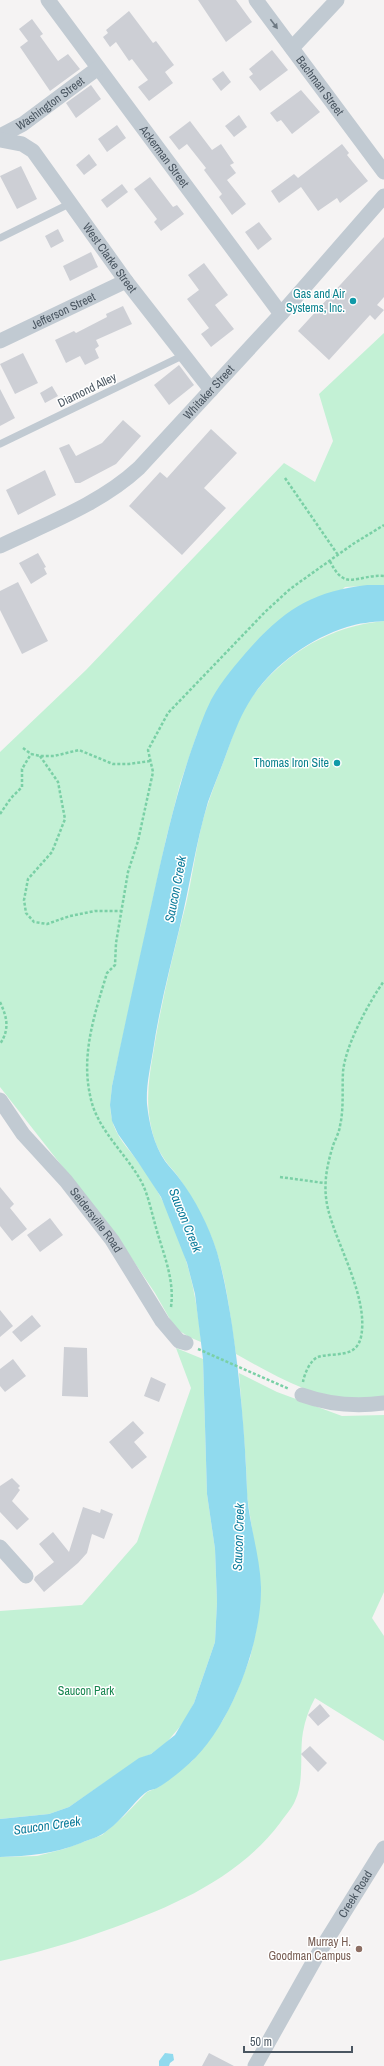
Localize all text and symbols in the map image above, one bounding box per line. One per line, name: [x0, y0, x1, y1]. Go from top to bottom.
one-way arrow: [270, 19, 278, 29]
street label: Bachman Street: [292, 53, 348, 119]
street label: Washington Street: [13, 73, 88, 134]
street label: Ackerman Street: [135, 122, 193, 191]
street label: West Clarke Street: [79, 220, 140, 296]
place label: Gas and Air Systems, Inc.: [286, 286, 346, 316]
street label: Jefferson Street: [28, 289, 98, 333]
marker: Gas and Air Systems, Inc.: [348, 296, 358, 306]
street label: Whitaker Street: [180, 362, 238, 423]
street label: Diamond Alley: [55, 369, 119, 411]
place label: Thomas Iron Site: [254, 755, 329, 771]
marker: Thomas Iron Site: [332, 758, 342, 768]
water label: Saucon Creek: [161, 854, 190, 924]
street label: Seidersville Road: [66, 1184, 126, 1256]
water label: Saucon Creek: [165, 1186, 206, 1255]
water label: Saucon Creek: [229, 1502, 248, 1571]
park label: Saucon Park: [58, 1683, 114, 1699]
water label: Saucon Creek: [12, 1812, 82, 1839]
street label: Creek Road: [335, 1868, 376, 1921]
place label: Murray H. Goodman Campus: [268, 1934, 351, 1964]
marker: Murray H. Goodman Campus: [354, 1944, 364, 1954]
scale bar: [244, 2028, 352, 2054]
text: 50 m: [250, 2034, 272, 2050]

